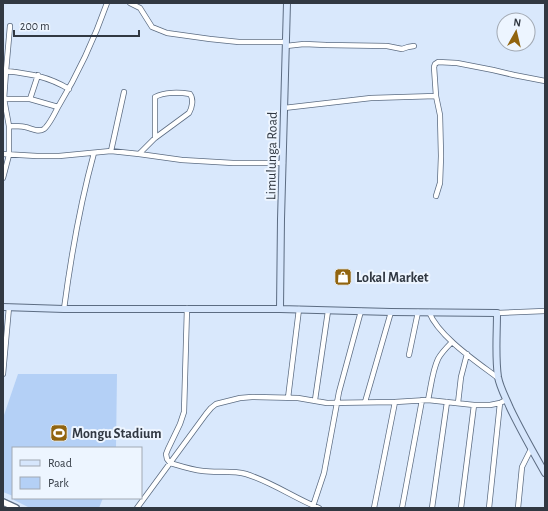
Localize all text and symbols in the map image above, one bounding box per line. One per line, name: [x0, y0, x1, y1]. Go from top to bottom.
scale bar: [14, 12, 139, 38]
north arrow: [496, 12, 536, 52]
text: N: [513, 17, 522, 29]
text: 200 m: [20, 20, 50, 32]
street label: Limulunga Road: [264, 112, 280, 200]
shop icon: Lokal Market: [333, 267, 353, 287]
place label: Lokal Market: [356, 271, 429, 285]
sports icon: Mongu Stadium: [49, 423, 69, 443]
place label: Mongu Stadium: [72, 427, 162, 441]
legend: [12, 447, 142, 499]
text: Road: [48, 457, 72, 469]
text: Park: [48, 477, 69, 489]

